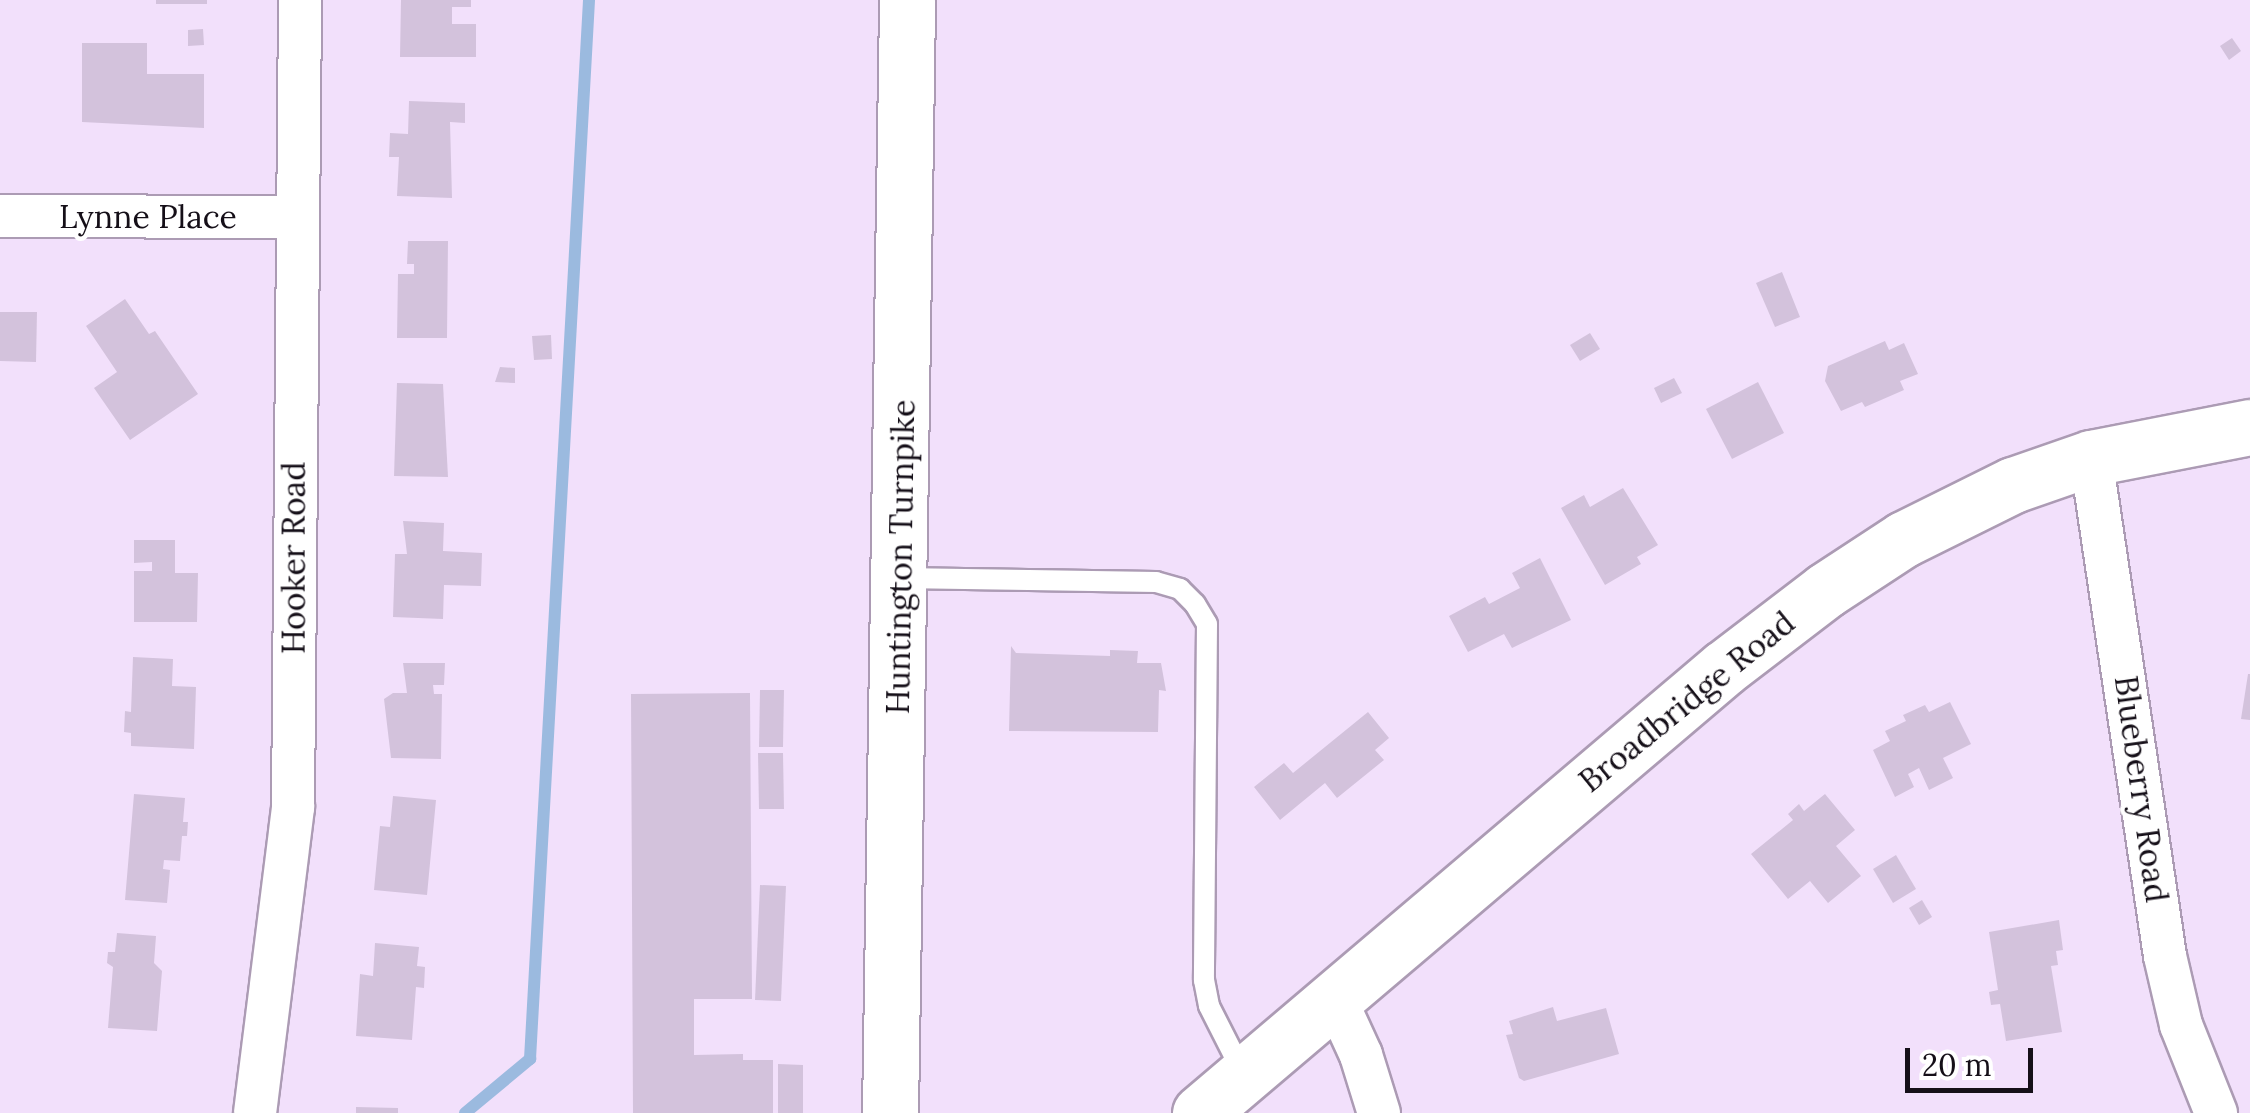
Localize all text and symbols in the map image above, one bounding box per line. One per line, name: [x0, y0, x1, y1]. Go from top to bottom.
street label: Lynne Place: [59, 198, 237, 236]
street label: Huntington Turnpike: [879, 399, 923, 715]
street label: Hooker Road: [275, 462, 313, 654]
street label: Broadbridge Road: [1572, 603, 1802, 801]
street label: Blueberry Road: [2106, 673, 2176, 905]
scale bar: [1910, 1028, 2038, 1090]
text: 20 m: [1922, 1046, 1991, 1084]

